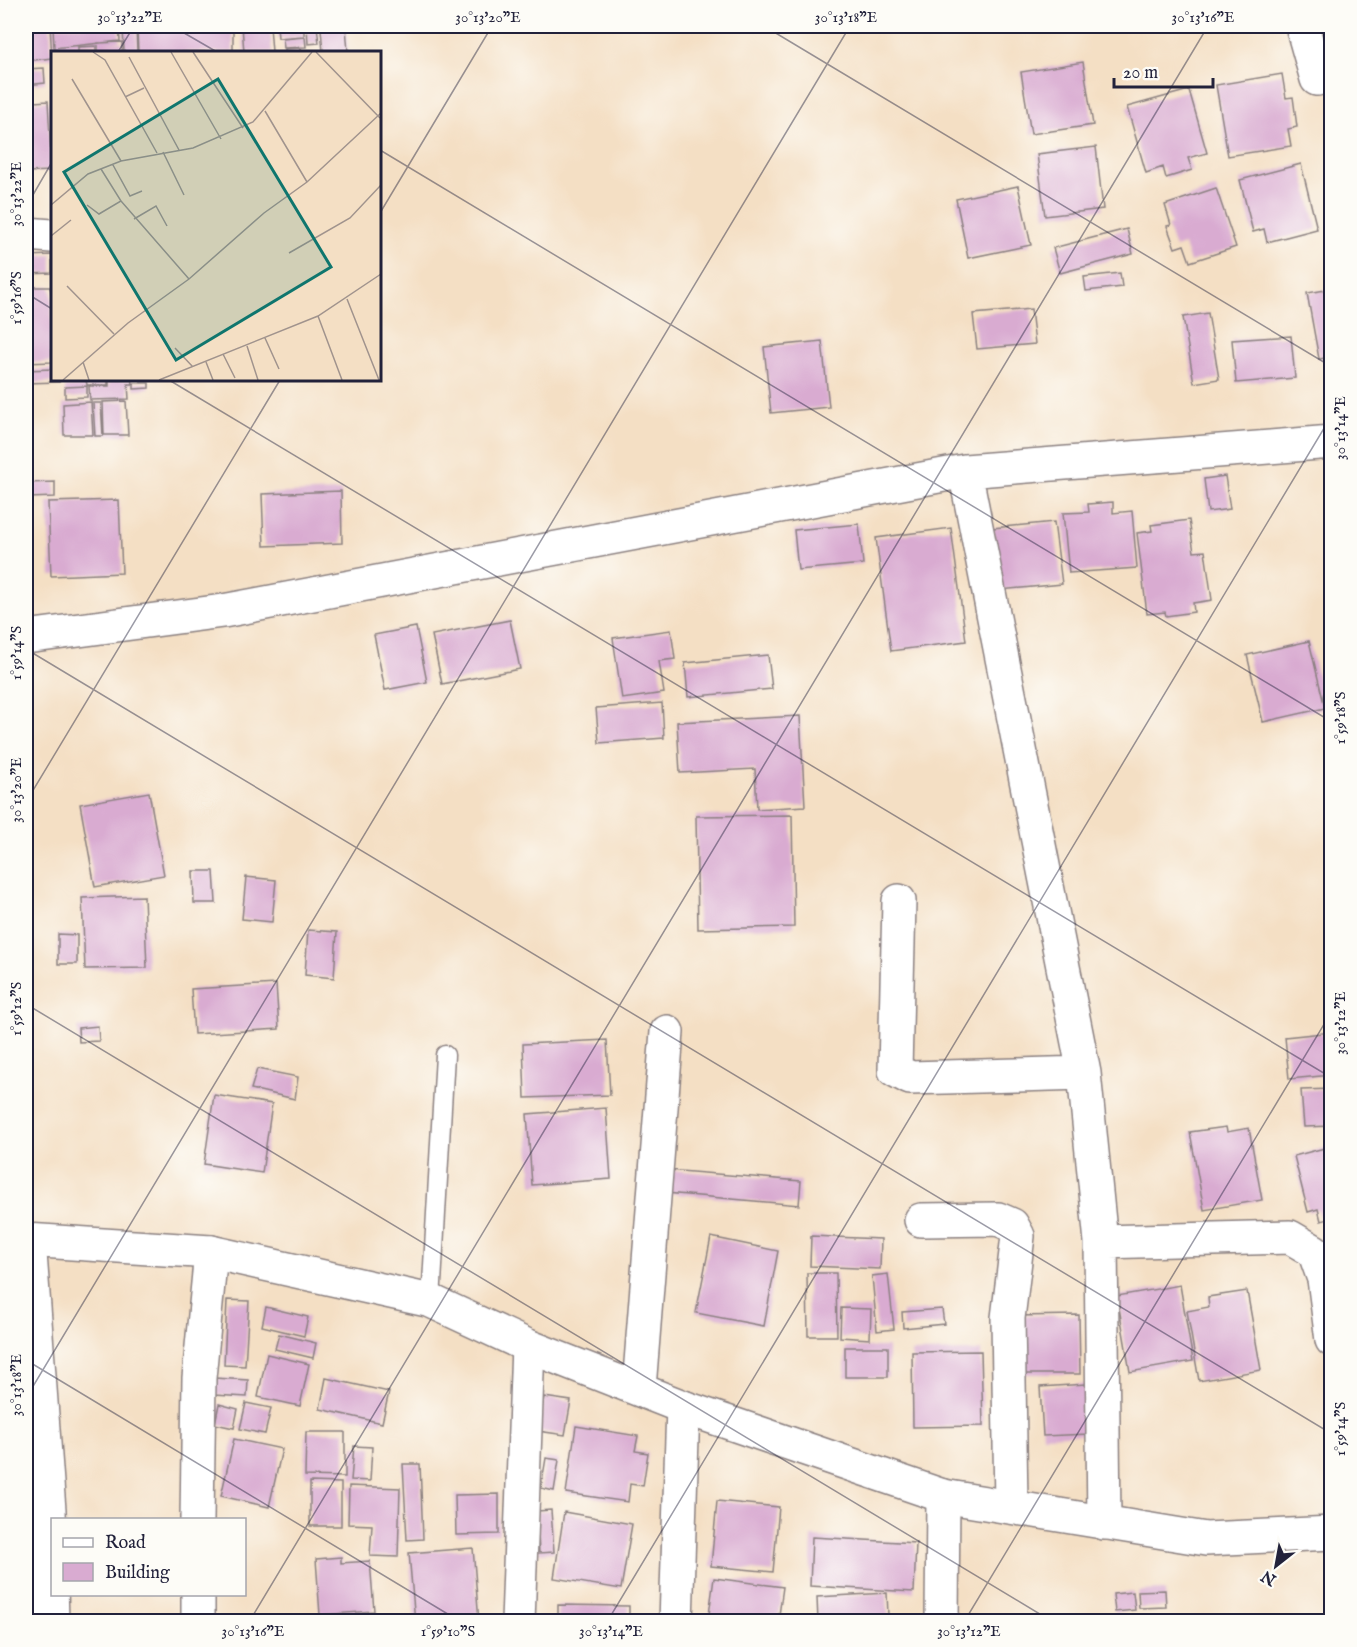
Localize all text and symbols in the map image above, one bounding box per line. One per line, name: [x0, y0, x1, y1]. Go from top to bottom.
text: 30°13'22"E: [98, 8, 162, 27]
text: 30°13'20"E: [455, 8, 521, 27]
text: 30°13'18"E: [815, 8, 877, 27]
text: 30°13'16"E: [1172, 8, 1234, 27]
inset map: [51, 51, 381, 381]
scale bar: [1114, 51, 1213, 89]
text: 20 m: [1123, 62, 1158, 85]
text: 30°13'22"E: [7, 162, 26, 226]
text: 1°59'16"S: [7, 271, 26, 325]
text: 30°13'14"E: [1331, 396, 1350, 460]
text: 1°59'14"S: [7, 626, 26, 680]
text: 1°59'18"S: [1331, 691, 1350, 745]
text: 30°13'20"E: [7, 757, 26, 823]
text: 1°59'12"S: [7, 982, 26, 1036]
text: 30°13'12"E: [1331, 991, 1350, 1055]
text: 30°13'18"E: [7, 1354, 26, 1416]
text: 1°59'14"S: [1331, 1402, 1350, 1456]
legend: [51, 1518, 246, 1596]
text: Road: [105, 1532, 146, 1555]
north arrow: [1246, 1536, 1306, 1596]
text: Building: [105, 1562, 170, 1585]
text: N: [1258, 1565, 1281, 1590]
text: 30°13'16"E: [222, 1622, 284, 1641]
text: 1°59'10"S: [421, 1622, 475, 1641]
text: 30°13'14"E: [579, 1622, 643, 1641]
text: 30°13'12"E: [937, 1622, 1001, 1641]

